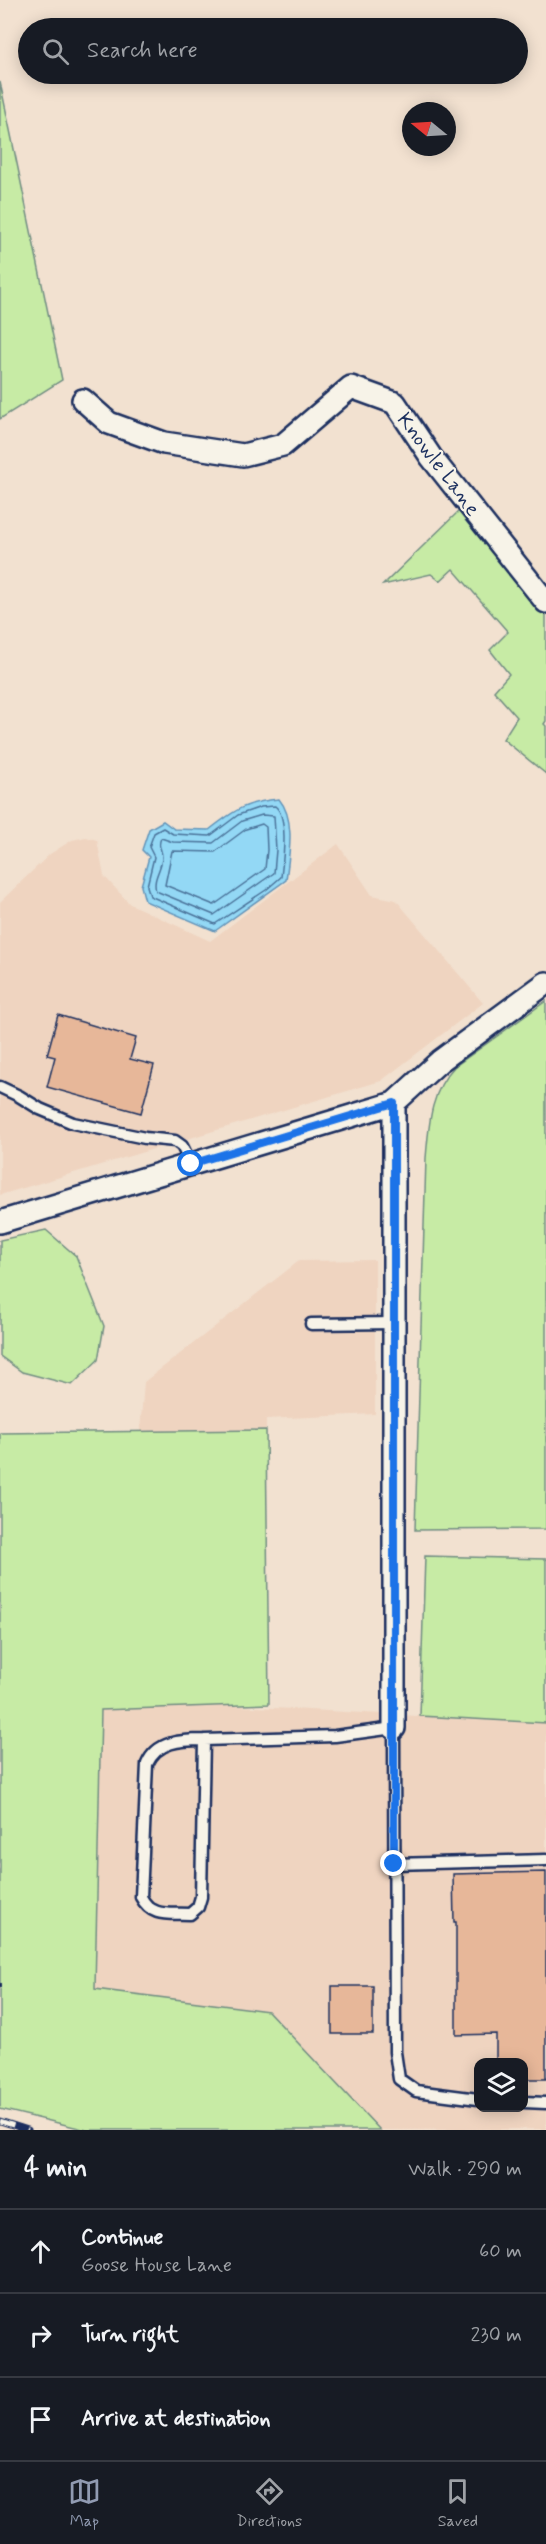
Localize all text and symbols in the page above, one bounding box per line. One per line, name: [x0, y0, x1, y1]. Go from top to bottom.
search box: [18, 18, 528, 84]
icon: search: [39, 35, 72, 68]
text: Search here: [87, 37, 198, 65]
north arrow: [402, 102, 456, 156]
street label: Knowle Lane: [390, 407, 486, 522]
route start: [177, 1150, 203, 1176]
route end: [380, 1850, 406, 1876]
map controls: [474, 2058, 528, 2112]
button: layers: [474, 2058, 528, 2112]
text: 4 min: [24, 2152, 87, 2186]
text: Walk · 290 m: [408, 2156, 522, 2183]
text: Continue: [81, 2224, 163, 2252]
icon: ahead: [24, 2235, 57, 2268]
text: 60 m: [479, 2238, 522, 2265]
text: Goose House Lane: [81, 2252, 232, 2279]
icon: right: [24, 2319, 57, 2352]
text: Turn right: [81, 2321, 179, 2349]
text: 230 m: [470, 2322, 522, 2349]
icon: arrive: [24, 2403, 57, 2436]
text: Arrive at destination: [81, 2405, 271, 2433]
tab: Map: [68, 2475, 101, 2532]
tab: Directions: [236, 2475, 302, 2532]
tab: Saved: [438, 2475, 478, 2532]

